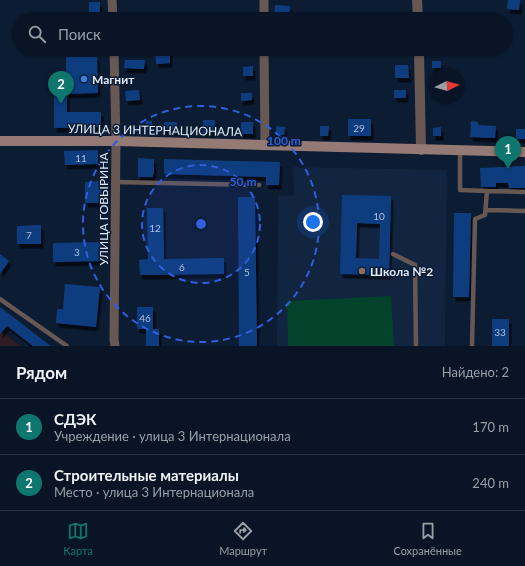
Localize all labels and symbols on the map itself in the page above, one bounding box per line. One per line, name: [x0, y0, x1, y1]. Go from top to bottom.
north arrow: [429, 68, 465, 104]
pin: 2: [48, 71, 74, 104]
place label: Магнит: [92, 72, 135, 87]
marker: Магнит: [79, 74, 89, 84]
street label: УЛИЦА 3 ИНТЕРНАЦИОНАЛА: [68, 121, 243, 139]
house number: 29: [353, 122, 365, 134]
text: 100 m: [267, 133, 301, 148]
pin: 1: [495, 136, 521, 169]
house number: 11: [75, 152, 87, 164]
street label: УЛИЦА ГОВЫРИНА: [96, 152, 111, 266]
text: 50 m: [230, 174, 256, 189]
house number: 10: [373, 210, 385, 222]
your location: [303, 212, 323, 232]
centre of rings: [194, 217, 208, 231]
house number: 12: [149, 222, 161, 234]
house number: 7: [26, 229, 32, 241]
house number: 3: [74, 246, 80, 258]
house number: 6: [179, 261, 185, 273]
place label: Школа №2: [370, 264, 433, 279]
house number: 5: [244, 266, 250, 278]
marker: Школа №2: [357, 266, 367, 276]
house number: 46: [139, 312, 151, 324]
house number: 33: [494, 326, 506, 338]

